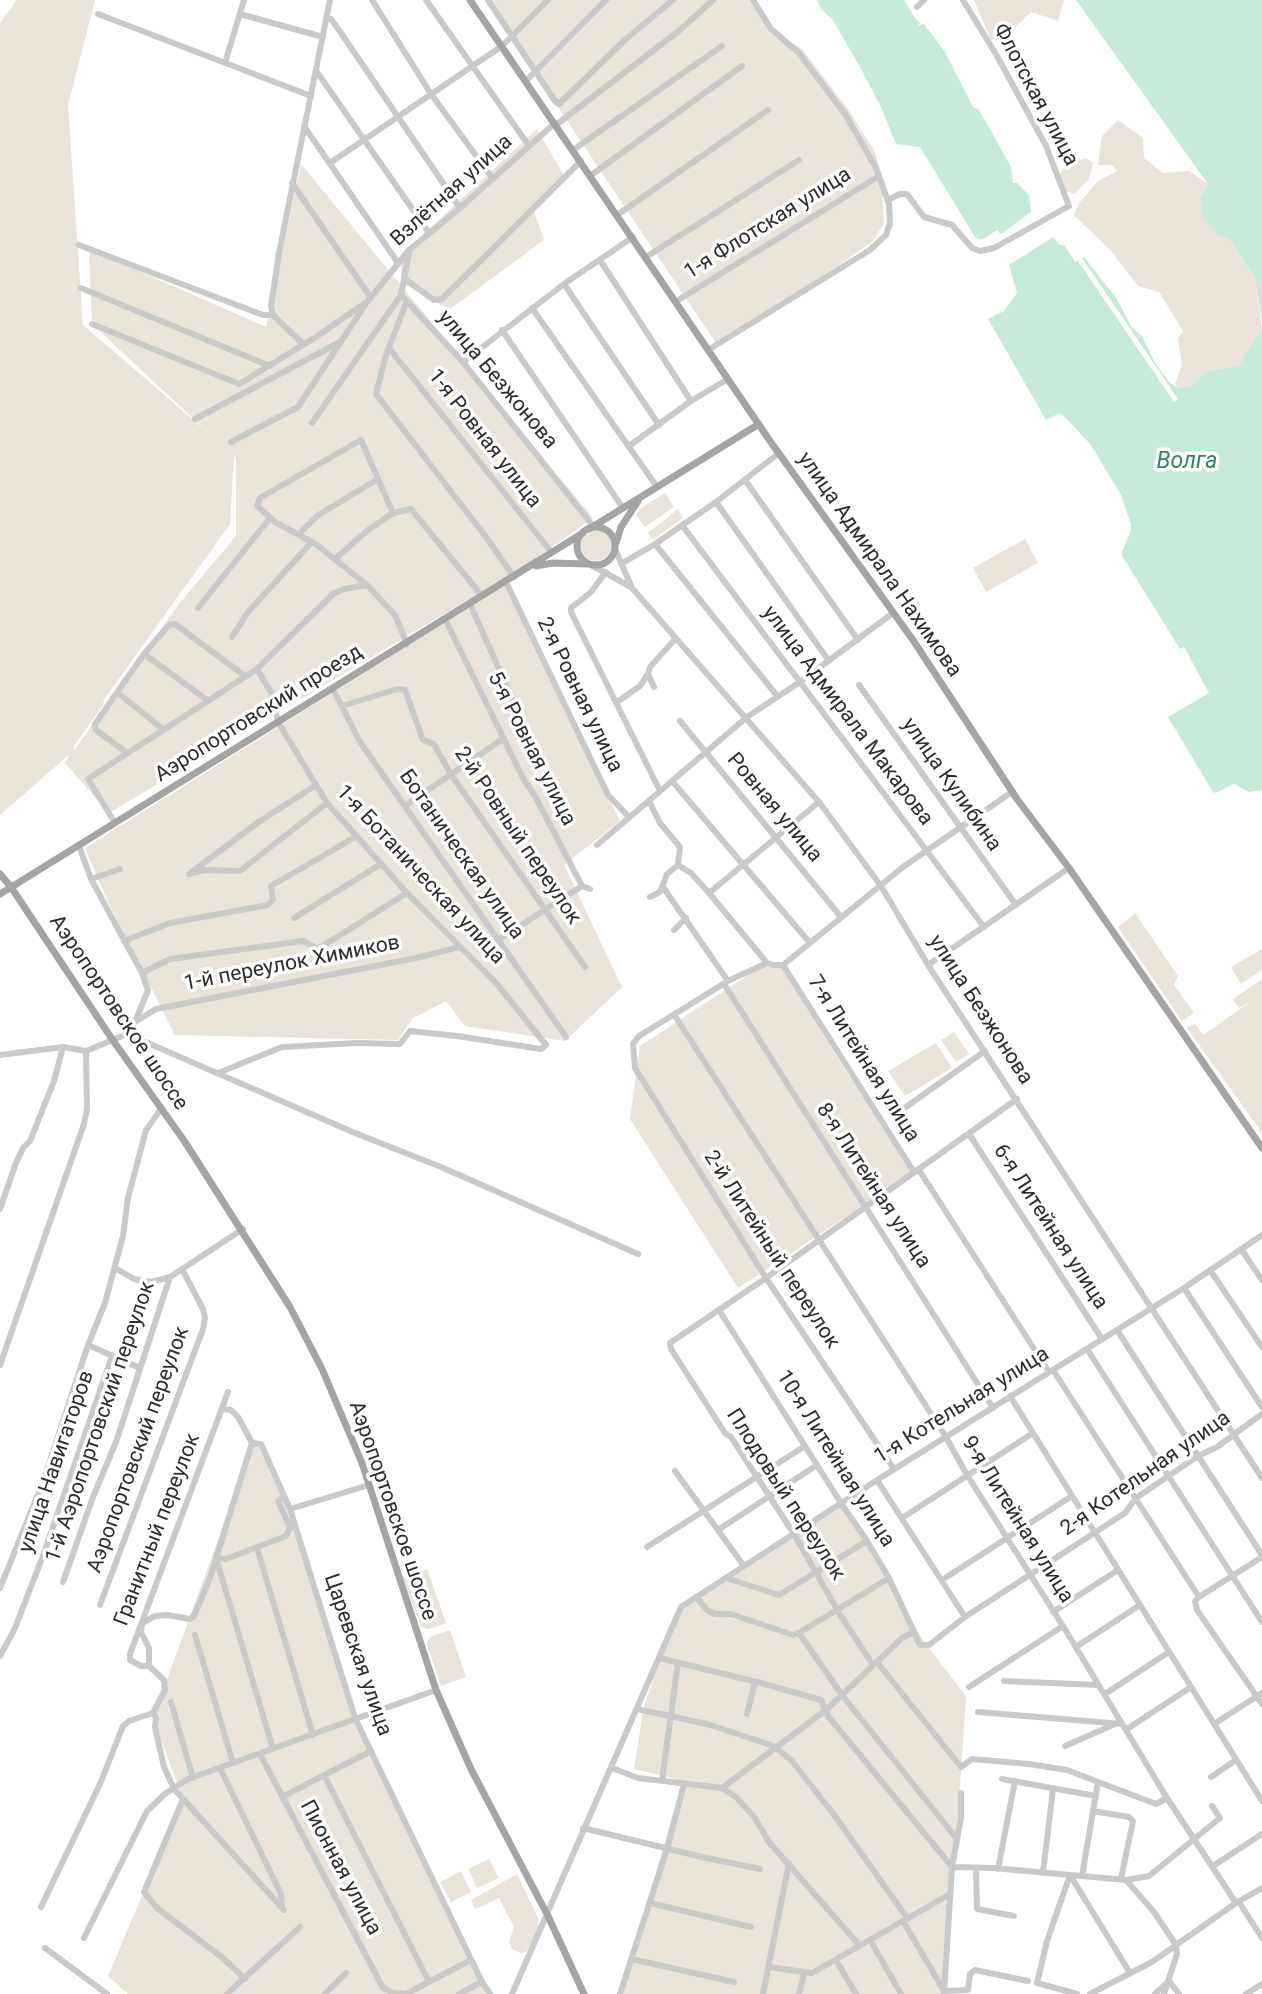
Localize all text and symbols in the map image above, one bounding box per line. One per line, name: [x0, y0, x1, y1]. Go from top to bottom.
street label: Флотская улица: [987, 20, 1083, 170]
street label: Взлётная улица: [386, 130, 518, 252]
street label: 1-я Флотская улица: [680, 162, 856, 286]
street label: улица Безжонова: [432, 306, 562, 454]
street label: 1-я Ровная улица: [422, 365, 546, 513]
street label: улица Адмирала Нахимова: [792, 448, 966, 682]
water label: Волга: [1157, 448, 1217, 476]
street label: улица Адмирала Макарова: [756, 601, 938, 831]
street label: 2-я Ровная улица: [531, 613, 627, 777]
street label: Аэропортовский проезд: [151, 640, 367, 788]
street label: 5-я Ровная улица: [481, 668, 581, 830]
street label: улица Кулибина: [896, 714, 1006, 856]
street label: 2-й Ровный переулок: [448, 742, 586, 930]
street label: Ровная улица: [721, 748, 827, 868]
street label: Ботаническая улица: [393, 765, 529, 945]
street label: 1-я Ботаническая улица: [330, 780, 510, 970]
street label: Аэропортовское шоссе: [43, 911, 193, 1115]
street label: улица Безжонова: [922, 930, 1038, 1090]
street label: 1-й переулок Химиков: [182, 931, 402, 997]
street label: 7-я Литейная улица: [802, 971, 924, 1147]
street label: 8-я Литейная улица: [810, 1099, 936, 1273]
street label: 6-я Литейная улица: [987, 1140, 1113, 1314]
street label: 2-й Литейный переулок: [697, 1146, 845, 1354]
street label: 1-й Аэропортовский переулок: [41, 1278, 161, 1566]
street label: Аэропортовский переулок: [83, 1323, 195, 1577]
street label: 1-я Котельная улица: [870, 1342, 1054, 1470]
street label: 10-я Литейная улица: [770, 1366, 900, 1552]
street label: улица Навигаторов: [14, 1368, 100, 1556]
street label: Аэропортовское шоссе: [343, 1398, 441, 1624]
street label: Плодовый переулок: [720, 1404, 850, 1586]
street label: 2-я Котельная улица: [1056, 1406, 1236, 1542]
street label: Гранитный переулок: [110, 1430, 206, 1630]
street label: 9-я Литейная улица: [956, 1432, 1078, 1608]
street label: Царевская улица: [317, 1571, 397, 1739]
street label: Пионная улица: [294, 1796, 386, 1940]

